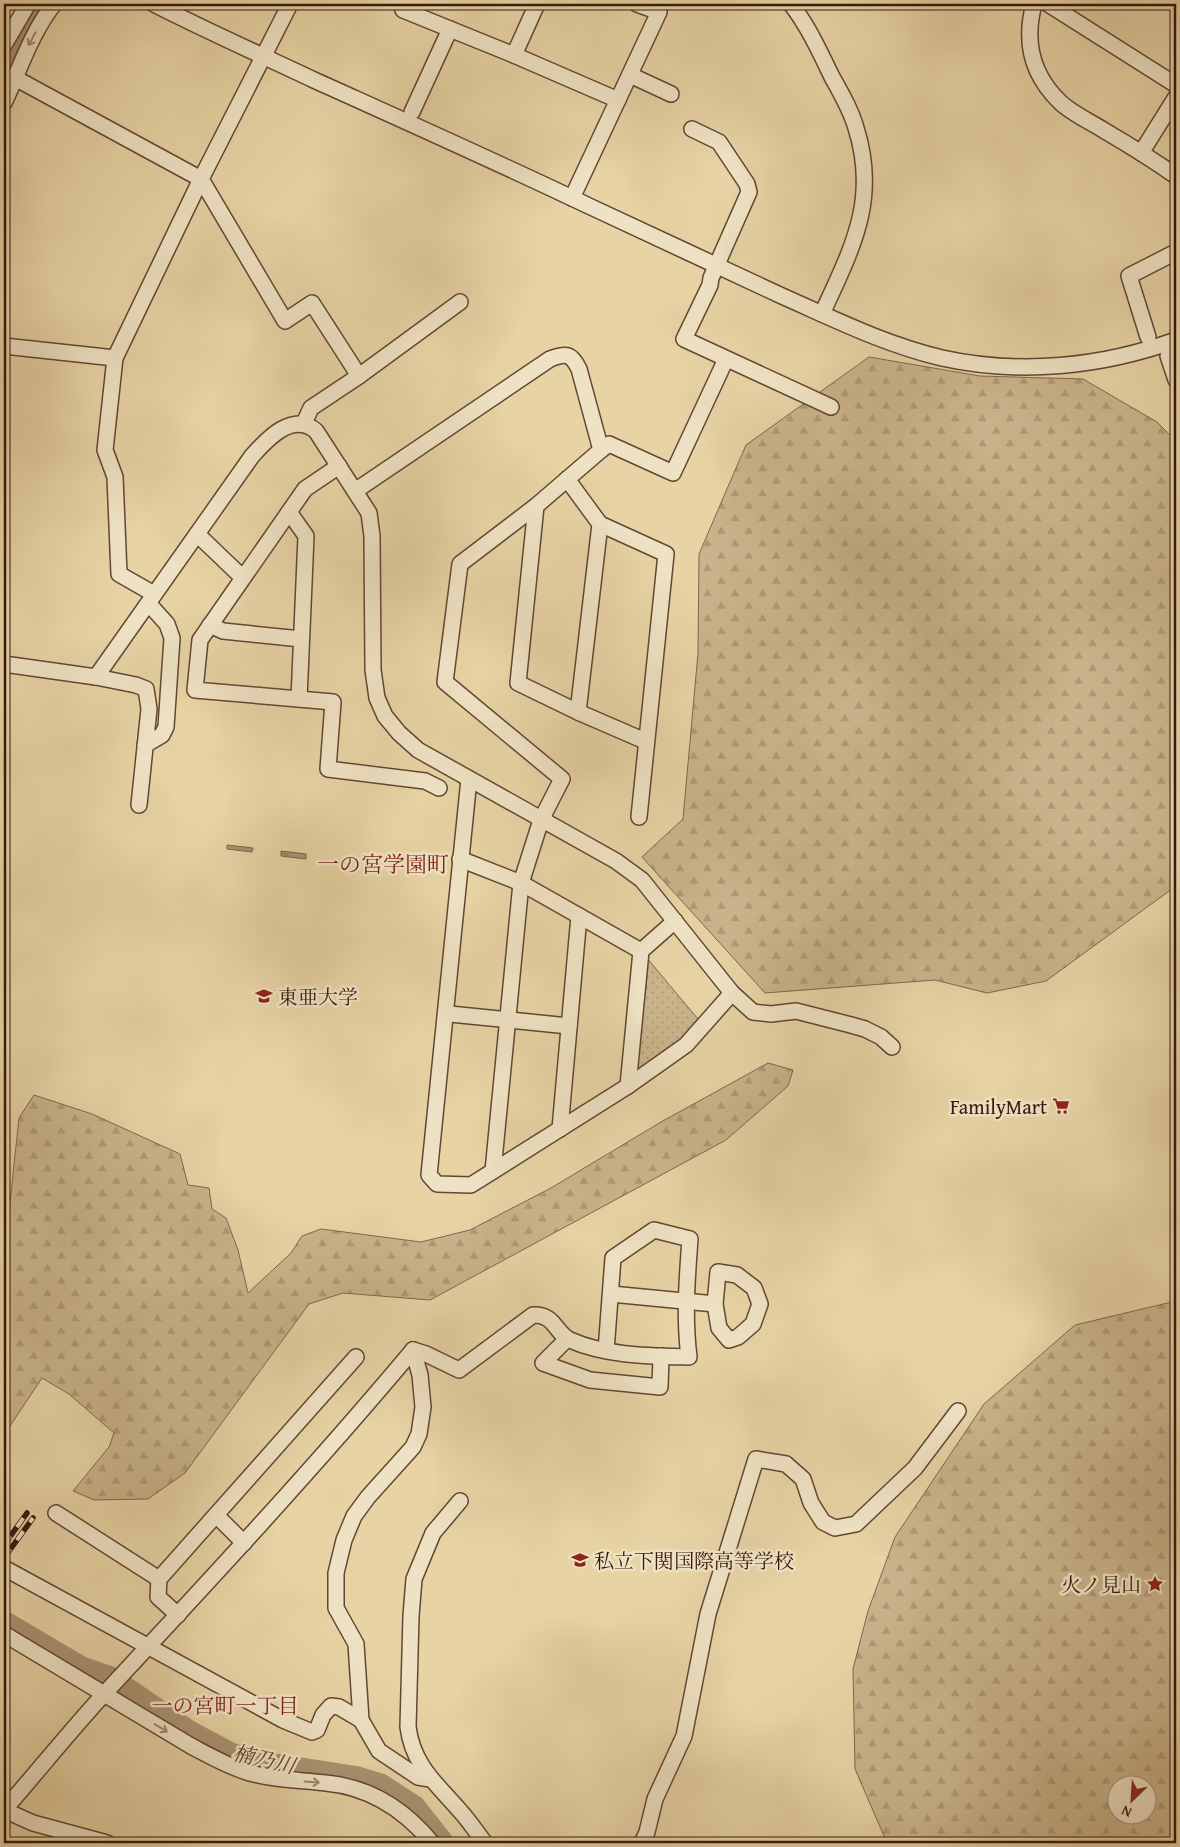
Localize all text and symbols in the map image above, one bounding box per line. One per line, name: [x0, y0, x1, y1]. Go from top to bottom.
one-way arrow: [27, 31, 36, 46]
district label: 一の宮学園町: [317, 848, 449, 880]
place label: 東亜大学: [278, 982, 358, 1011]
school or university icon: 東亜大学: [254, 986, 274, 1006]
place label: FamilyMart: [950, 1092, 1047, 1121]
supermarket icon: FamilyMart: [1051, 1096, 1071, 1116]
place label: 私立下関国際高等学校: [594, 1546, 794, 1575]
school or university icon: 私立下関国際高等学校: [570, 1550, 590, 1570]
place label: 火ノ見山: [1061, 1570, 1141, 1599]
place icon: 火ノ見山: [1145, 1574, 1165, 1594]
district label: 一の宮町一丁目: [152, 1690, 299, 1721]
one-way arrow: [154, 1724, 168, 1734]
water label: 楠乃川: [230, 1737, 300, 1782]
north arrow: [1108, 1774, 1158, 1824]
one-way arrow: [304, 1777, 320, 1786]
text: N: [1117, 1800, 1135, 1823]

